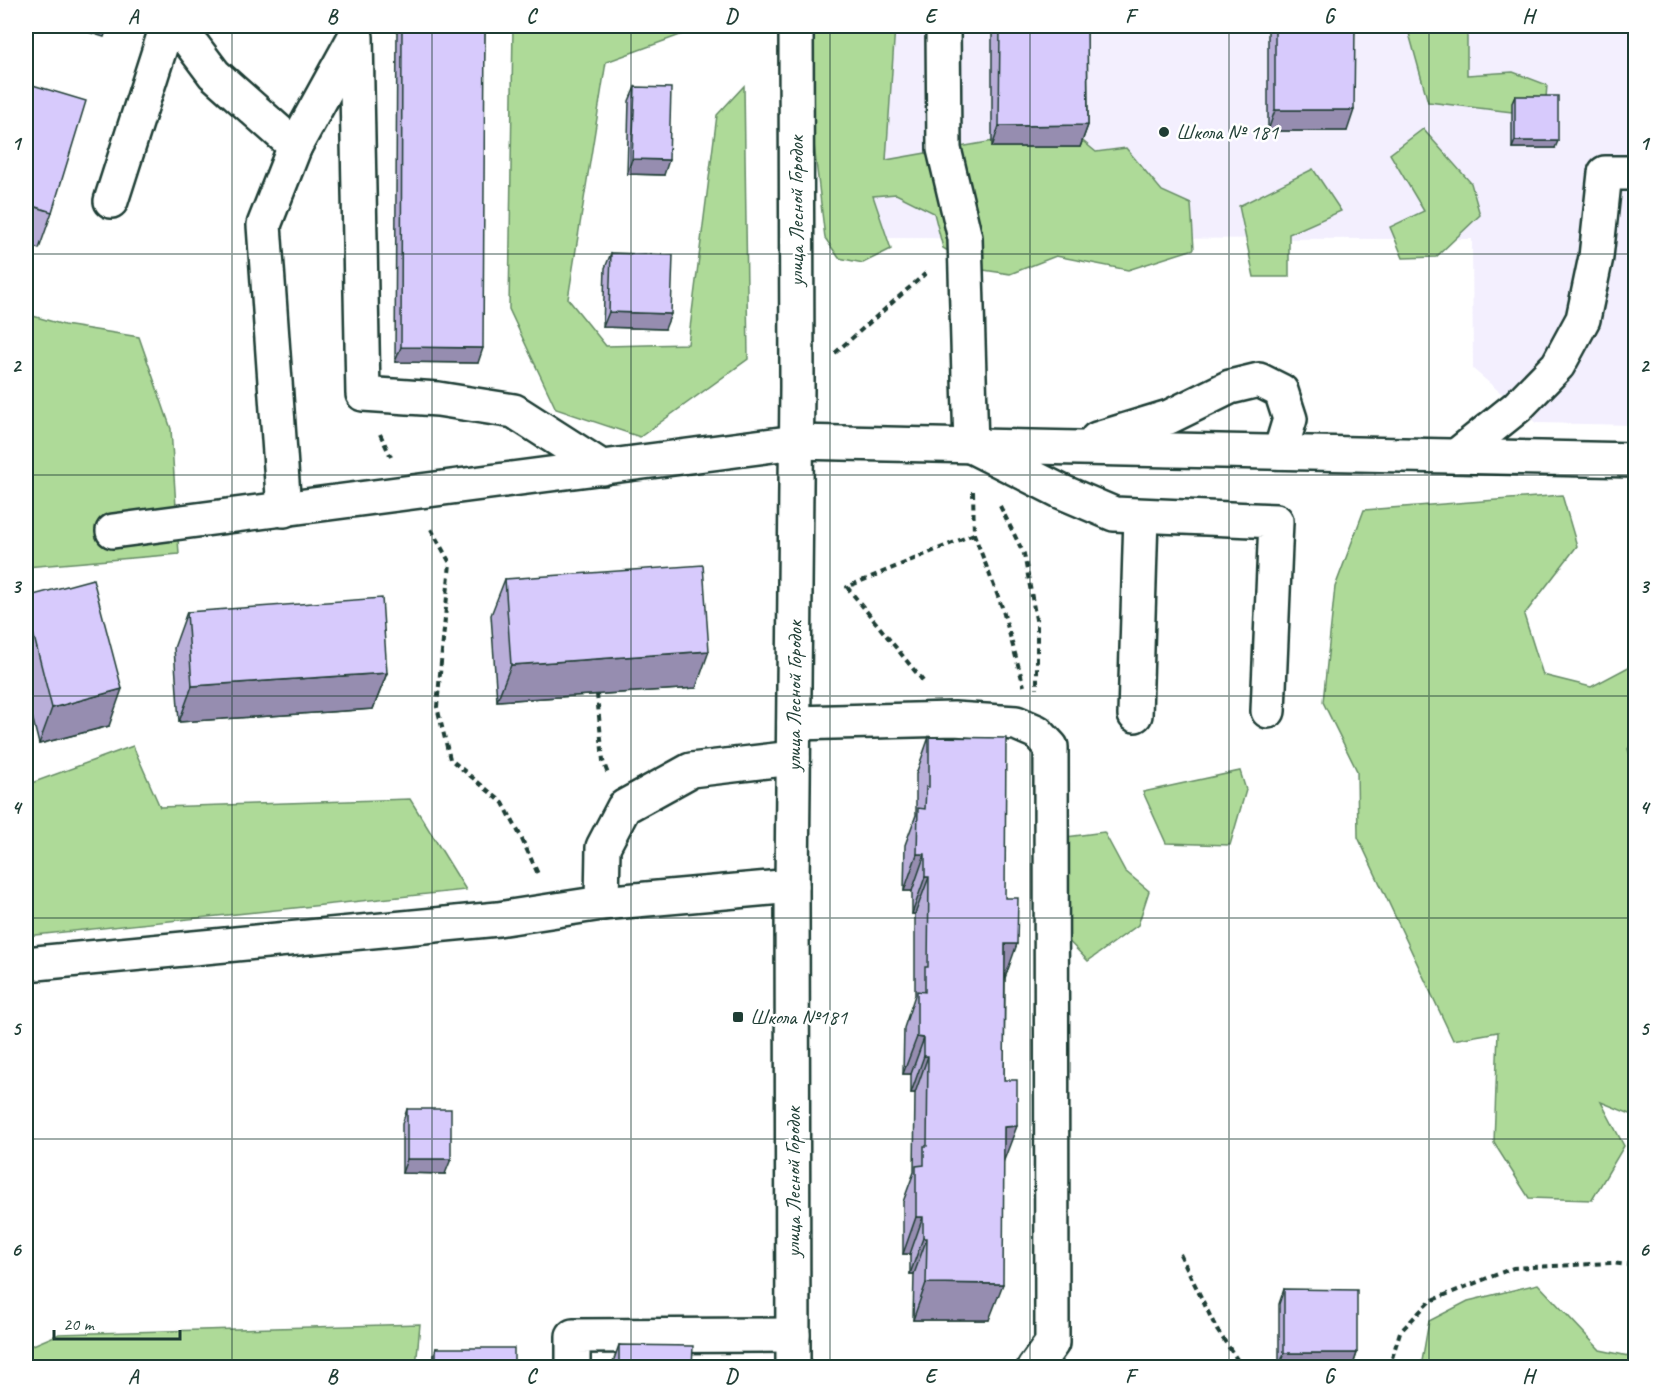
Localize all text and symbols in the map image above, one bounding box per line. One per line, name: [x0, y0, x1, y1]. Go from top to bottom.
text: A: [128, 4, 140, 29]
text: B: [327, 4, 339, 29]
text: C: [526, 4, 538, 29]
text: D: [725, 4, 739, 29]
text: E: [925, 4, 939, 29]
text: F: [1125, 4, 1139, 29]
text: G: [1324, 4, 1337, 29]
text: H: [1522, 4, 1537, 29]
place label: Школа № 181: [1176, 119, 1280, 145]
marker: Школа № 181: [1157, 125, 1171, 139]
text: 1: [12, 131, 23, 156]
text: 1: [1640, 131, 1651, 156]
street label: улица Лесной Городок: [783, 134, 809, 288]
text: 2: [12, 353, 23, 378]
text: 2: [1640, 353, 1651, 378]
text: 3: [12, 574, 23, 599]
text: 3: [1640, 574, 1651, 599]
street label: улица Лесной Городок: [780, 619, 808, 774]
text: 4: [12, 795, 24, 820]
text: 4: [1640, 795, 1652, 820]
place label: Школа №181: [750, 1004, 849, 1030]
marker: Школа №181: [731, 1010, 745, 1024]
text: 5: [12, 1016, 23, 1041]
text: 5: [1640, 1016, 1651, 1041]
street label: улица Лесной Городок: [780, 1105, 806, 1259]
text: 6: [11, 1237, 22, 1262]
text: 6: [1639, 1237, 1650, 1262]
scale bar: [54, 1303, 180, 1341]
text: 20 m: [63, 1313, 96, 1335]
text: A: [128, 1364, 140, 1389]
text: B: [327, 1364, 339, 1389]
text: C: [526, 1364, 538, 1389]
text: D: [725, 1364, 739, 1389]
text: E: [925, 1364, 939, 1389]
text: F: [1125, 1364, 1139, 1389]
text: G: [1324, 1364, 1337, 1389]
text: H: [1522, 1364, 1537, 1389]

